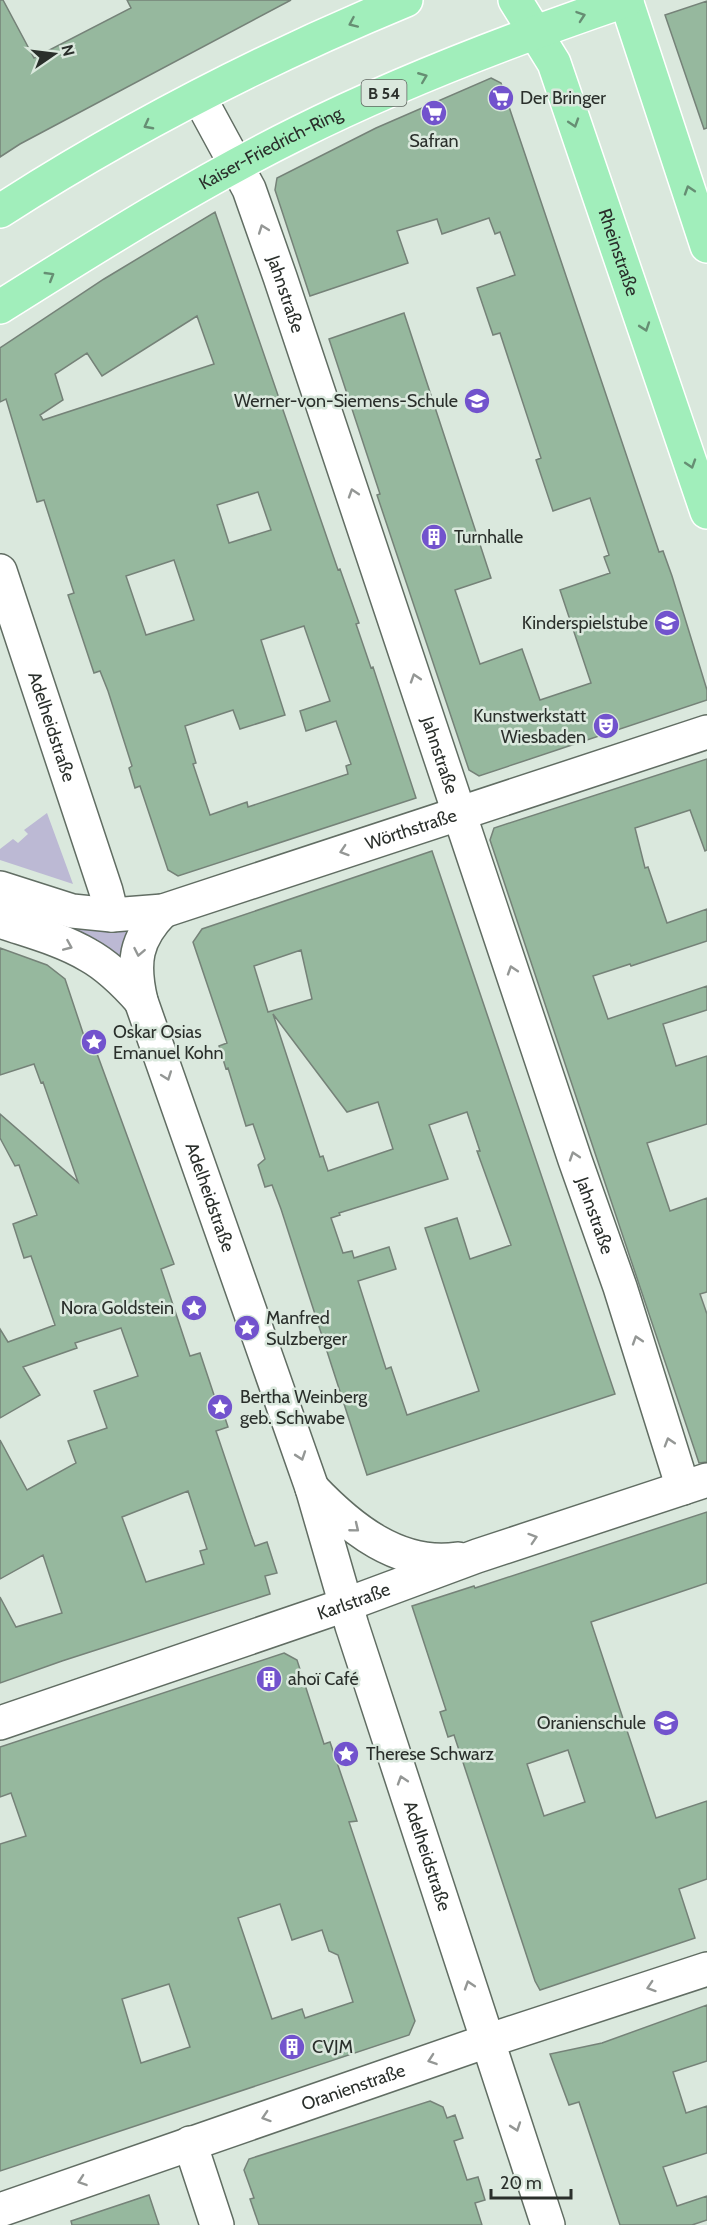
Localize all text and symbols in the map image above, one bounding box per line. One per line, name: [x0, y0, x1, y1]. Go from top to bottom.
one-way arrow: [575, 10, 586, 23]
one-way arrow: [348, 16, 359, 28]
north arrow: [24, 24, 84, 84]
text: N: [57, 43, 79, 58]
one-way arrow: [417, 72, 428, 84]
road number: B 54: [362, 80, 406, 106]
supermarket icon: Der Bringer: [486, 83, 516, 113]
place label: Der Bringer: [520, 87, 606, 109]
supermarket icon: Safran: [419, 98, 449, 128]
street label: Kaiser-Friedrich-Ring: [195, 102, 347, 194]
one-way arrow: [567, 117, 580, 128]
one-way arrow: [143, 118, 154, 129]
place label: Safran: [409, 130, 459, 152]
one-way arrow: [683, 185, 696, 196]
street label: Rheinstraße: [593, 206, 644, 299]
one-way arrow: [258, 224, 270, 235]
street label: Jahnstraße: [262, 252, 309, 336]
one-way arrow: [44, 272, 54, 284]
one-way arrow: [637, 321, 650, 332]
school or university icon: Werner-von-Siemens-Schule: [462, 386, 492, 416]
place label: Werner-von-Siemens-Schule: [234, 390, 458, 412]
one-way arrow: [684, 458, 696, 468]
one-way arrow: [348, 488, 361, 499]
building icon: Turnhalle: [419, 522, 449, 552]
place label: Turnhalle: [454, 526, 523, 548]
school or university icon: Kinderspielstube: [652, 608, 682, 638]
place label: Kinderspielstube: [522, 612, 648, 634]
street label: Adelheidstraße: [23, 669, 80, 784]
one-way arrow: [410, 673, 422, 684]
place label: Kunstwerkstatt Wiesbaden: [473, 705, 586, 748]
theatre icon: Kunstwerkstatt Wiesbaden: [591, 711, 621, 741]
street label: Jahnstraße: [416, 713, 463, 797]
street label: Wörthstraße: [362, 804, 460, 855]
one-way arrow: [339, 844, 350, 857]
one-way arrow: [62, 938, 73, 950]
one-way arrow: [133, 947, 145, 957]
one-way arrow: [507, 966, 520, 976]
place label: Oskar Osias Emanuel Kohn: [113, 1021, 224, 1064]
place icon: Oskar Osias Emanuel Kohn: [79, 1027, 109, 1057]
one-way arrow: [160, 1070, 173, 1081]
street label: Adelheidstraße: [181, 1140, 239, 1255]
one-way arrow: [568, 1151, 581, 1162]
street label: Jahnstraße: [571, 1173, 618, 1257]
place icon: Nora Goldstein: [179, 1293, 209, 1323]
place label: Nora Goldstein: [61, 1297, 174, 1319]
place label: Manfred Sulzberger: [266, 1307, 348, 1350]
place icon: Manfred Sulzberger: [232, 1313, 262, 1343]
one-way arrow: [632, 1335, 644, 1346]
place label: Bertha Weinberg geb. Schwabe: [240, 1386, 368, 1429]
place icon: Bertha Weinberg geb. Schwabe: [205, 1392, 235, 1422]
one-way arrow: [664, 1437, 676, 1448]
one-way arrow: [293, 1450, 306, 1461]
one-way arrow: [348, 1520, 359, 1531]
one-way arrow: [527, 1532, 538, 1545]
street label: Karlstraße: [314, 1578, 393, 1625]
building icon: ahoï Café: [254, 1664, 284, 1694]
place label: ahoï Café: [288, 1668, 359, 1690]
school or university icon: Oranienschule: [651, 1708, 681, 1738]
place label: Oranienschule: [537, 1712, 646, 1734]
place icon: Therese Schwarz: [331, 1739, 361, 1769]
place label: Therese Schwarz: [366, 1743, 494, 1765]
one-way arrow: [397, 1775, 409, 1786]
street label: Adelheidstraße: [399, 1798, 456, 1914]
one-way arrow: [463, 1980, 476, 1991]
one-way arrow: [646, 1980, 657, 1992]
building icon: CVJM: [277, 2032, 307, 2062]
place label: CVJM: [312, 2036, 353, 2058]
one-way arrow: [427, 2052, 437, 2065]
street label: Oranienstraße: [299, 2059, 408, 2116]
one-way arrow: [261, 2110, 272, 2123]
one-way arrow: [508, 2121, 521, 2132]
scale bar: [491, 2162, 570, 2200]
text: 20 m: [500, 2172, 542, 2194]
one-way arrow: [77, 2173, 88, 2186]

